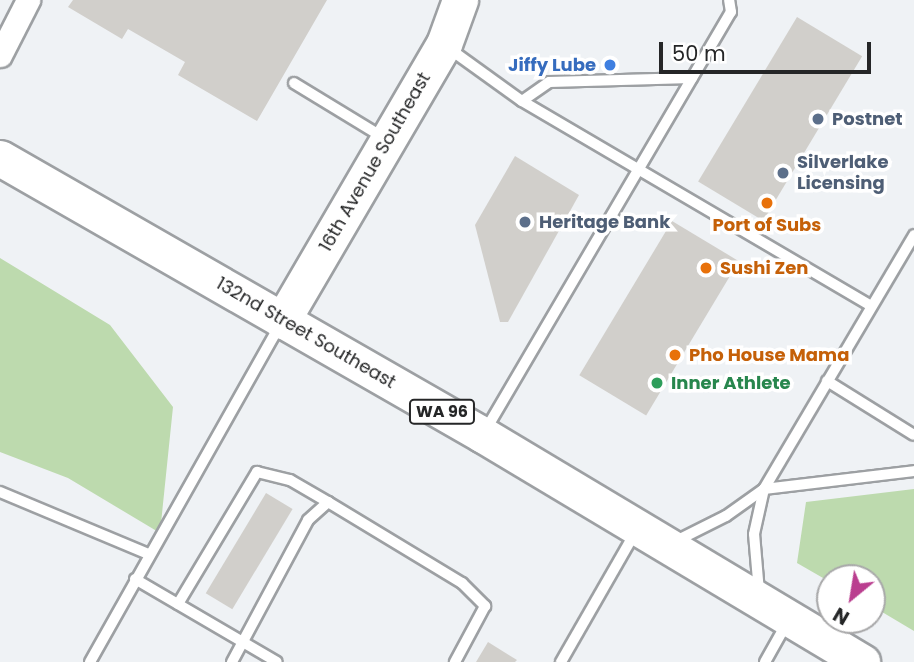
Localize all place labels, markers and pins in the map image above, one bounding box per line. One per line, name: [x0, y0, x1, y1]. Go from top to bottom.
place label: Jiffy Lube: [508, 54, 596, 76]
marker: Jiffy Lube: [602, 57, 618, 73]
place label: Postnet: [832, 108, 903, 130]
marker: Postnet: [810, 111, 826, 127]
place label: Silverlake Licensing: [797, 152, 888, 194]
marker: Silverlake Licensing: [775, 165, 791, 181]
marker: Port of Subs: [759, 195, 775, 211]
place label: Heritage Bank: [539, 211, 670, 233]
marker: Heritage Bank: [517, 214, 533, 230]
place label: Port of Subs: [713, 214, 821, 236]
place label: Sushi Zen: [720, 257, 808, 279]
marker: Sushi Zen: [698, 260, 714, 276]
place label: Pho House Mama: [689, 344, 849, 366]
marker: Pho House Mama: [667, 347, 683, 363]
place label: Inner Athlete: [671, 372, 791, 394]
marker: Inner Athlete: [649, 375, 665, 391]

